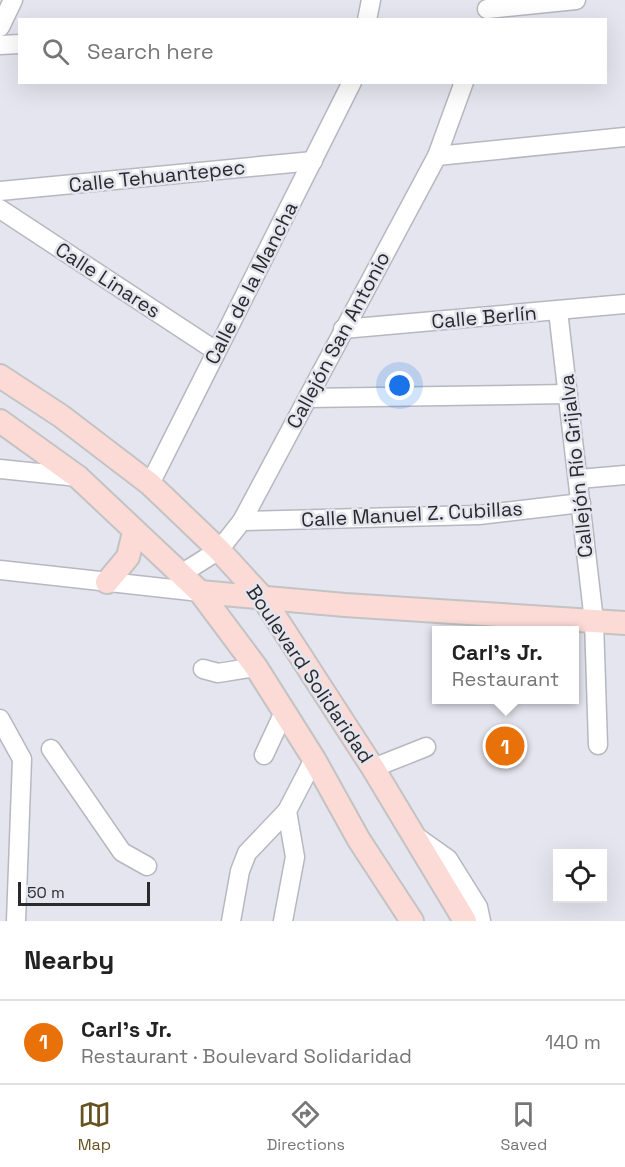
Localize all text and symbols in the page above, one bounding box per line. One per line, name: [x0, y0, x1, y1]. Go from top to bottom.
search box: [18, 18, 607, 84]
icon: search: [39, 35, 72, 68]
text: Search here: [87, 37, 214, 65]
street label: Calle Tehuantepec: [67, 154, 247, 198]
street label: Calle de la Mancha: [199, 197, 303, 369]
street label: Calle Linares: [50, 236, 166, 324]
street label: Callejón San Antonio: [280, 247, 396, 433]
street label: Calle Berlín: [430, 299, 538, 335]
your location: [385, 371, 414, 400]
street label: Callejón Río Grijalva: [553, 373, 599, 559]
street label: Calle Manuel Z. Cubillas: [301, 495, 523, 533]
street label: Boulevard Solidaridad: [241, 580, 379, 768]
popup: [432, 626, 579, 704]
text: Carl's Jr.: [452, 638, 543, 666]
text: Restaurant: [452, 666, 559, 692]
pin: 1: [486, 724, 524, 768]
map controls: [553, 849, 607, 903]
button: locate: [553, 849, 607, 903]
scale bar: [18, 879, 150, 906]
text: 50 m: [27, 882, 65, 903]
text: Nearby: [24, 943, 114, 977]
text: Carl's Jr.: [81, 1015, 172, 1043]
text: 1: [39, 1029, 48, 1055]
text: 140 m: [545, 1029, 601, 1055]
text: Restaurant · Boulevard Solidaridad: [81, 1043, 412, 1069]
tab: Map: [78, 1098, 111, 1155]
tab: Directions: [267, 1098, 345, 1155]
tab: Saved: [501, 1098, 547, 1155]

